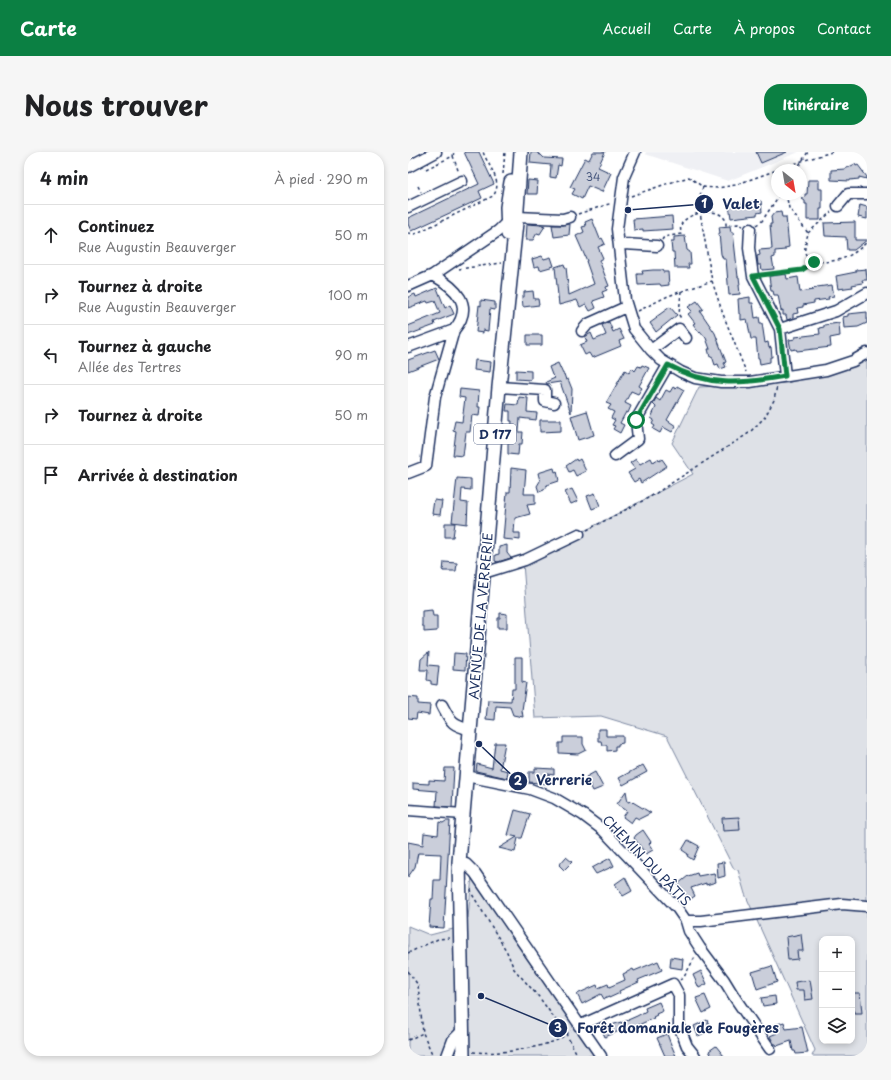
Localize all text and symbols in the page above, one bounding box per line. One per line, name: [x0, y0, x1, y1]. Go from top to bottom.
text: Carte: [20, 14, 77, 42]
text: Accueil: [603, 18, 651, 39]
text: Carte: [673, 18, 712, 39]
text: À propos: [734, 18, 795, 39]
text: Contact: [817, 18, 871, 39]
text: Nous trouver: [24, 83, 208, 126]
button: Itinéraire: [764, 84, 867, 125]
north arrow: [771, 164, 807, 200]
text: 4 min: [40, 165, 88, 191]
house number: 34: [586, 168, 600, 185]
text: À pied · 290 m: [274, 169, 368, 188]
callout: Valet: [694, 191, 767, 217]
text: Valet: [722, 193, 760, 214]
text: 1: [701, 194, 707, 212]
text: Continuez: [78, 214, 154, 237]
icon: ahead: [40, 224, 62, 246]
text: 50 m: [334, 225, 368, 244]
text: Rue Augustin Beauverger: [78, 237, 236, 256]
route end: [805, 253, 823, 271]
text: Tournez à droite: [78, 274, 203, 297]
icon: right: [40, 284, 62, 306]
text: 100 m: [328, 285, 368, 304]
text: Rue Augustin Beauverger: [78, 297, 236, 316]
text: Tournez à gauche: [78, 334, 212, 357]
icon: left: [40, 344, 62, 366]
text: 90 m: [335, 345, 368, 364]
text: Allée des Tertres: [78, 357, 181, 376]
text: Tournez à droite: [78, 403, 203, 426]
icon: right: [40, 404, 62, 426]
text: 50 m: [334, 405, 368, 424]
route start: [627, 411, 645, 429]
road number: D 177: [474, 424, 516, 444]
text: Arrivée à destination: [78, 463, 238, 486]
icon: arrive: [40, 464, 62, 486]
street label: AVENUE DE LA VERRERIE: [463, 532, 497, 700]
callout: Verrerie: [508, 768, 600, 794]
text: Verrerie: [536, 769, 592, 790]
text: 2: [514, 771, 523, 789]
street label: CHEMIN DU PÂTIS: [599, 810, 695, 910]
map controls: [819, 936, 855, 1044]
button: +: [819, 936, 855, 972]
button: −: [819, 972, 855, 1008]
button: layers: [819, 1008, 855, 1044]
callout: Forêt domaniale de Fougères: [548, 1015, 788, 1041]
text: Forêt domaniale de Fougères: [577, 1017, 779, 1038]
text: 3: [554, 1018, 562, 1036]

